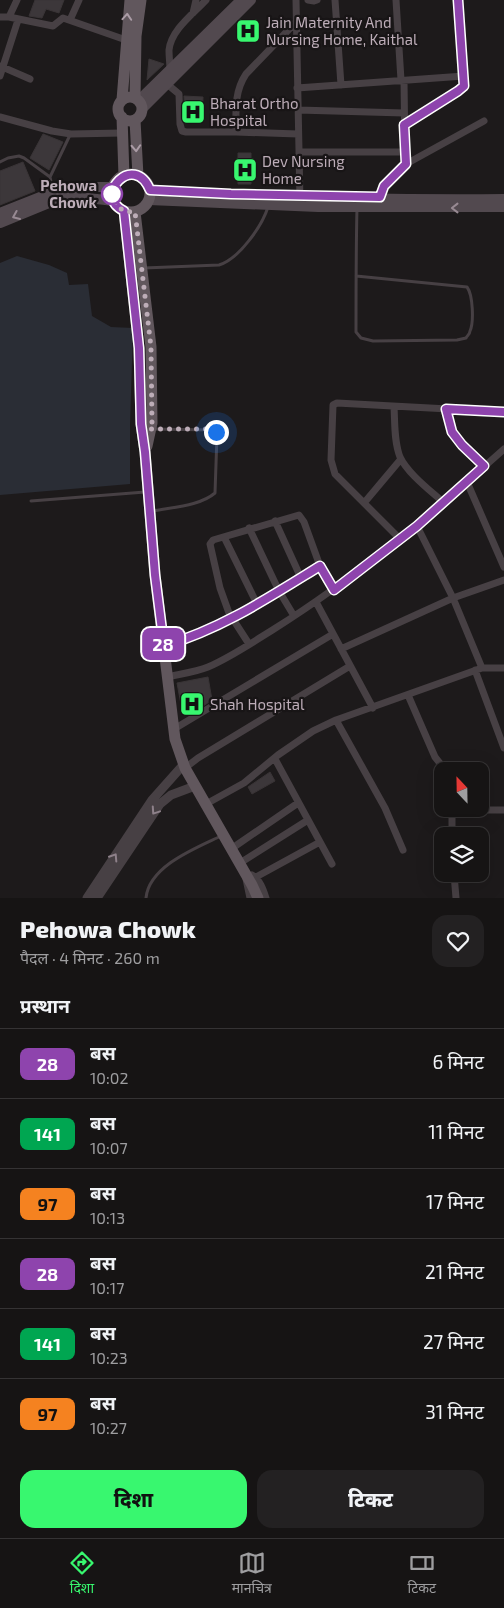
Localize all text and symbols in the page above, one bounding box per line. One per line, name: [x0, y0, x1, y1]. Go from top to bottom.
one-way arrow: [122, 13, 133, 21]
place label: Jain Maternity And Nursing Home, Kaithal: [266, 13, 418, 48]
hospital icon: Jain Maternity And Nursing Home, Kaithal: [235, 18, 261, 44]
place label: Bharat Ortho Hospital: [210, 94, 299, 129]
hospital icon: Bharat Ortho Hospital: [180, 99, 206, 125]
one-way arrow: [131, 144, 142, 152]
place label: Dev Nursing Home: [262, 152, 345, 187]
hospital icon: Dev Nursing Home: [232, 157, 258, 183]
place label: Pehowa Chowk: [40, 176, 98, 211]
marker: Pehowa Chowk: [101, 183, 123, 205]
one-way arrow: [451, 203, 459, 213]
one-way arrow: [12, 209, 21, 220]
your location: [204, 420, 229, 445]
line badge: 28: [140, 628, 186, 660]
text: 28: [152, 633, 174, 655]
hospital icon: Shah Hospital: [179, 691, 205, 717]
place label: Shah Hospital: [210, 695, 305, 713]
north arrow: [434, 762, 489, 818]
map controls: [434, 762, 489, 882]
one-way arrow: [152, 805, 161, 815]
button: layers: [434, 827, 489, 882]
one-way arrow: [108, 854, 117, 863]
text: Pehowa Chowk: [20, 914, 196, 943]
button: heart: [432, 915, 484, 967]
text: पैदल · 4 मिनट · 260 m: [20, 948, 160, 967]
text: प्रस्थान: [20, 994, 70, 1017]
text: बस: [90, 1041, 116, 1064]
text: 6 मिनट: [432, 1050, 484, 1073]
text: 28: [37, 1053, 58, 1075]
text: 10:02: [90, 1068, 128, 1087]
text: बस: [90, 1111, 116, 1134]
text: 11 मिनट: [428, 1120, 484, 1143]
text: 141: [34, 1123, 61, 1145]
text: 10:07: [90, 1138, 128, 1157]
text: बस: [90, 1181, 116, 1204]
text: 17 मिनट: [426, 1190, 484, 1213]
text: 97: [37, 1193, 58, 1215]
text: 10:13: [90, 1208, 125, 1227]
text: बस: [90, 1251, 116, 1274]
text: 21 मिनट: [425, 1260, 484, 1283]
text: 28: [37, 1263, 58, 1285]
text: 10:17: [90, 1278, 124, 1297]
text: बस: [90, 1321, 116, 1344]
text: 27 मिनट: [423, 1330, 484, 1353]
text: 141: [34, 1333, 61, 1355]
text: 10:23: [90, 1348, 128, 1367]
text: बस: [90, 1391, 116, 1414]
text: 31 मिनट: [425, 1400, 484, 1423]
text: 97: [37, 1403, 58, 1425]
text: 10:27: [90, 1418, 127, 1437]
button: दिशा: [20, 1470, 247, 1528]
button: टिकट: [257, 1470, 484, 1528]
tab: दिशा: [68, 1549, 96, 1599]
tab: मानचित्र: [232, 1549, 272, 1599]
tab: टिकट: [408, 1549, 436, 1599]

